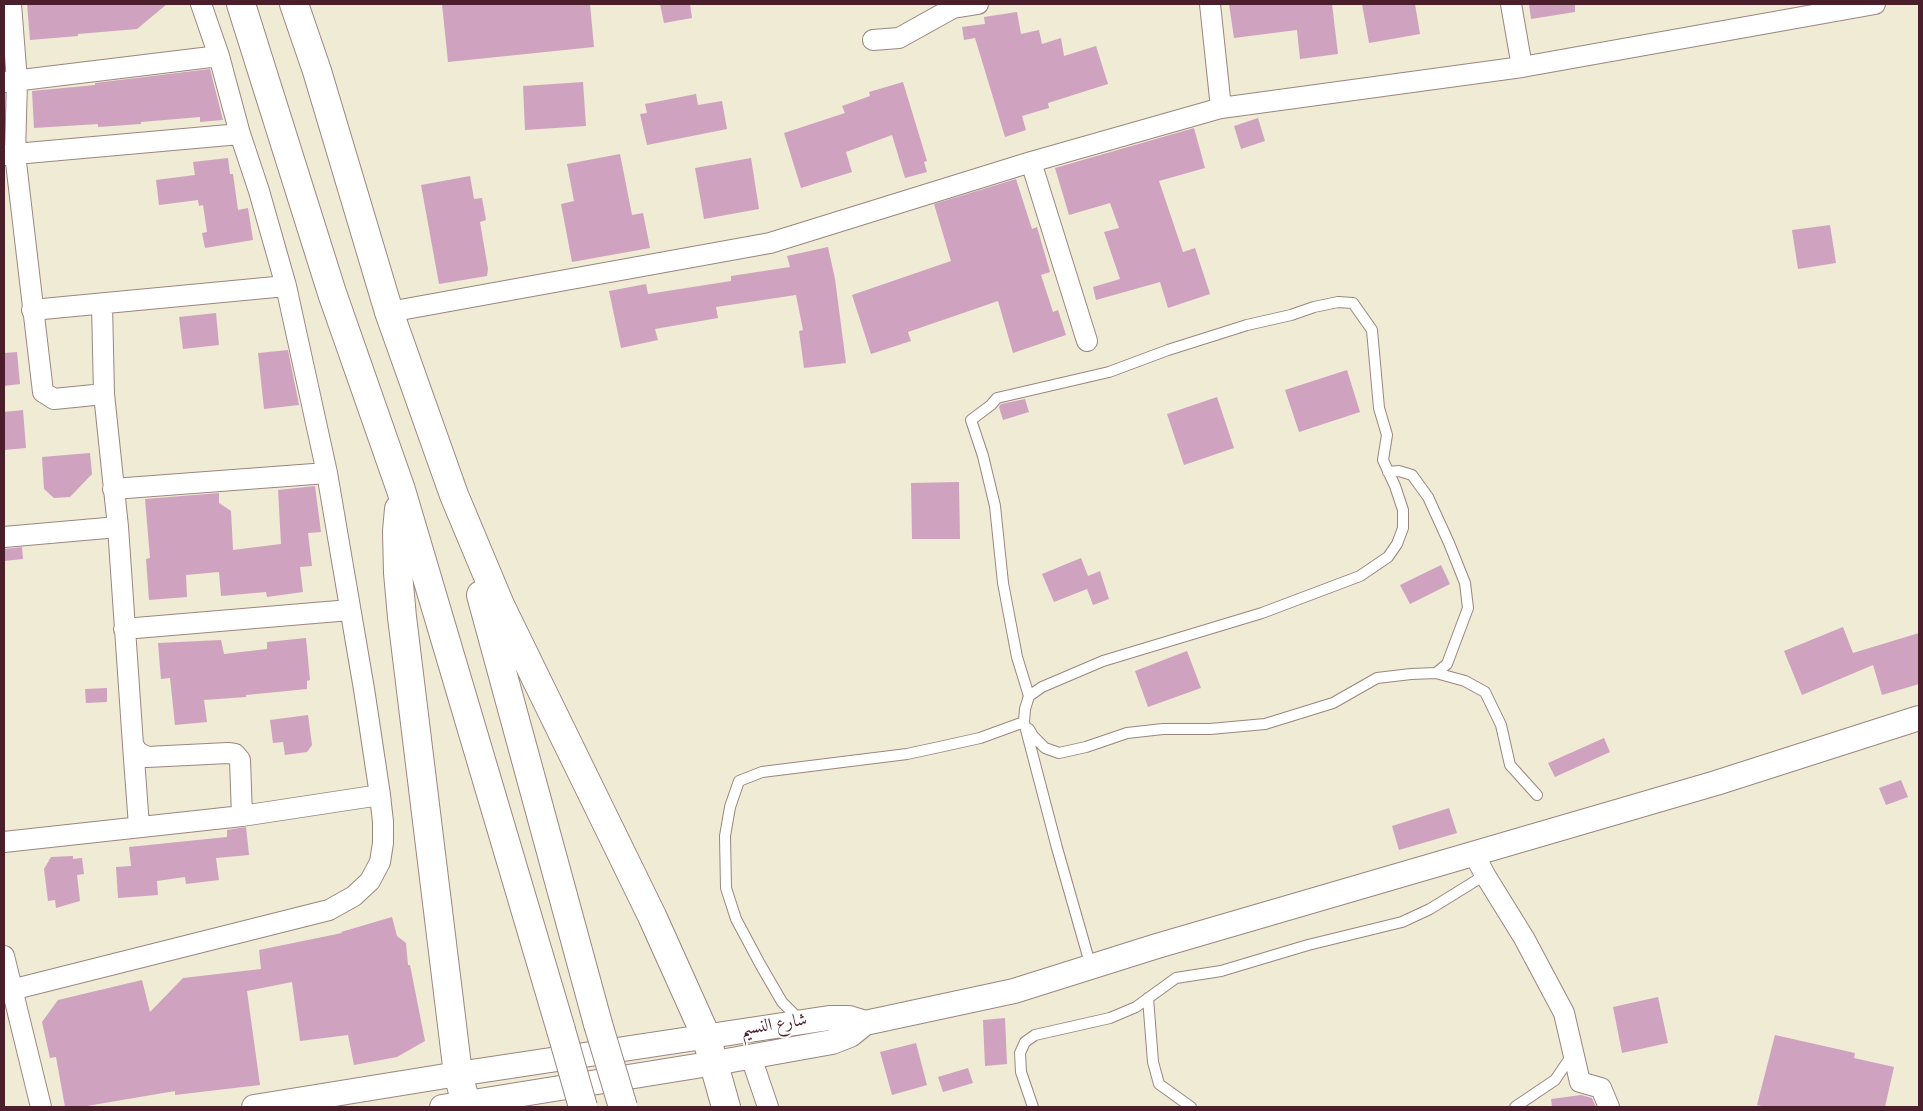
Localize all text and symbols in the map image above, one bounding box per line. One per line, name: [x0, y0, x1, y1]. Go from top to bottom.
street label: شارع النسيم: [739, 1010, 809, 1042]

